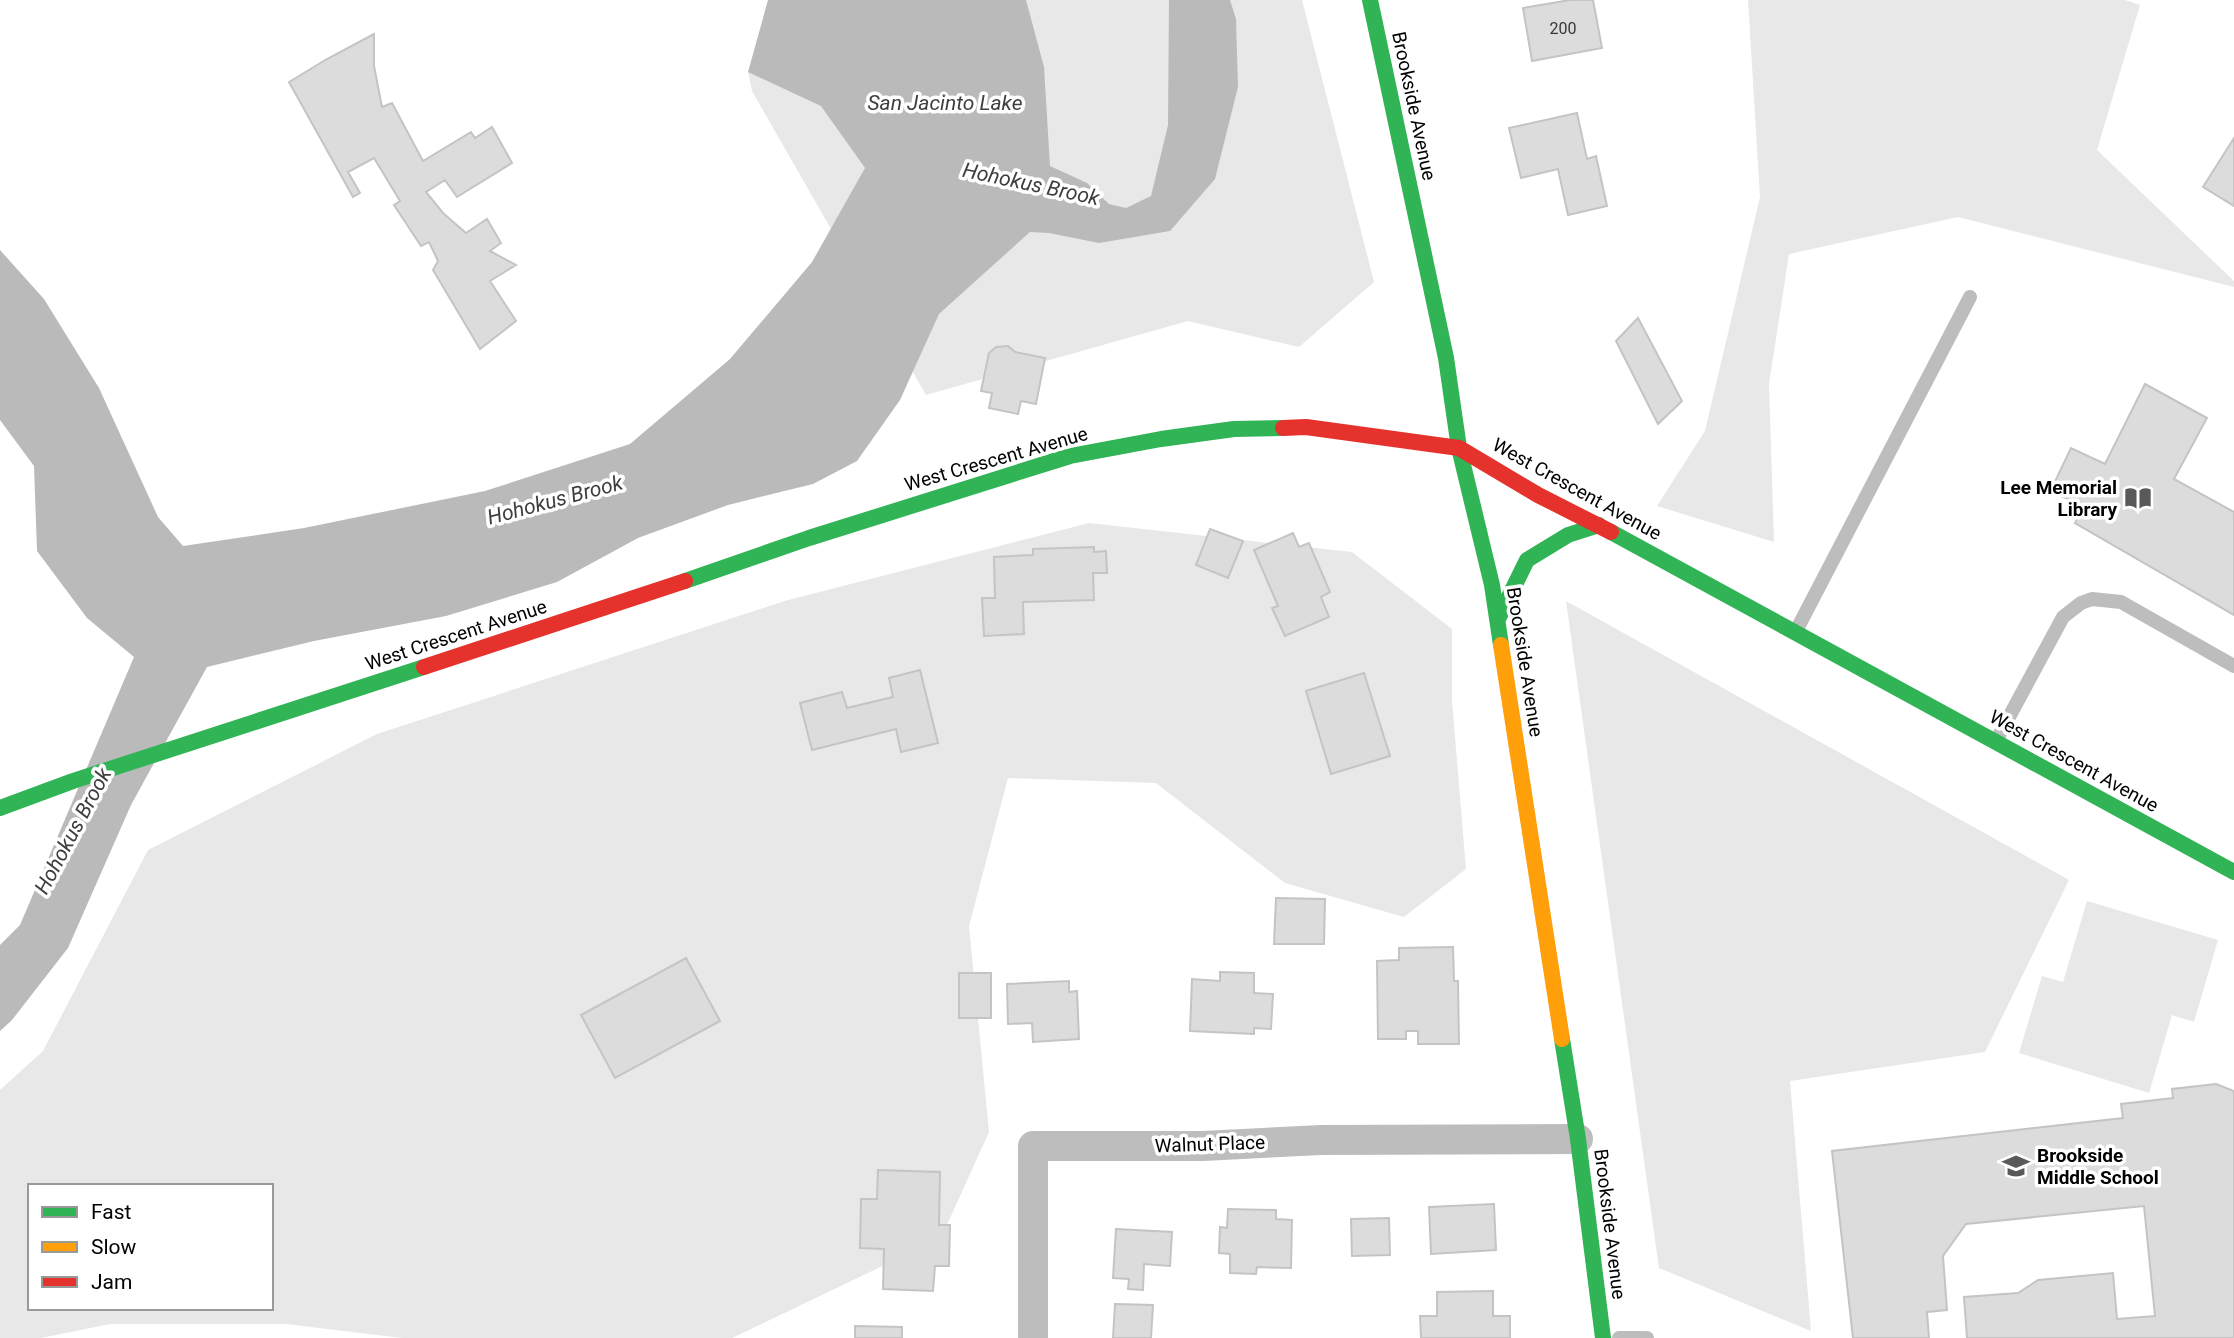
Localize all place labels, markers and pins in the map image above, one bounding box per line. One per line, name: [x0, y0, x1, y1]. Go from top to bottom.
place label: Lee Memorial Library: [2000, 476, 2117, 521]
library icon: Lee Memorial Library: [2123, 483, 2153, 513]
place label: Brookside Middle School: [2037, 1144, 2159, 1189]
school or university icon: Brookside Middle School: [2001, 1151, 2031, 1181]

